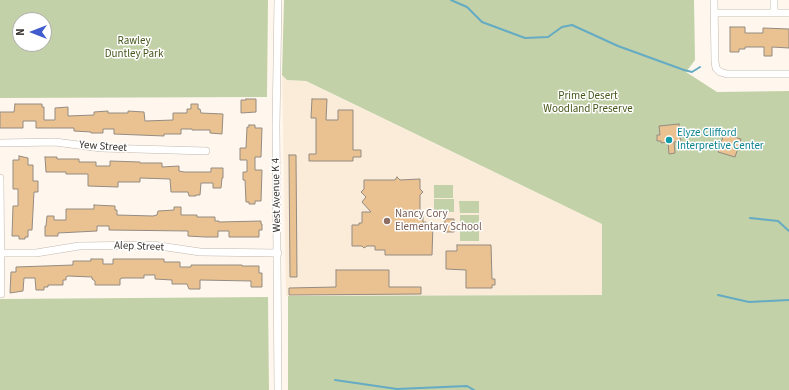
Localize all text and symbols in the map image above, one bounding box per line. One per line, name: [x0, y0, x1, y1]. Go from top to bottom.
north arrow: [12, 12, 52, 52]
text: N: [13, 28, 28, 36]
park label: Rawley Duntley Park: [105, 35, 163, 61]
park label: Prime Desert Woodland Preserve: [543, 90, 633, 116]
place label: Elyze Clifford Interpretive Center: [677, 127, 764, 153]
marker: Elyze Clifford Interpretive Center: [664, 135, 674, 145]
street label: Yew Street: [79, 139, 127, 155]
street label: West Avenue K 4: [270, 158, 284, 232]
place label: Nancy Cory Elementary School: [395, 208, 482, 234]
marker: Nancy Cory Elementary School: [382, 216, 392, 226]
street label: Alep Street: [114, 240, 164, 254]

